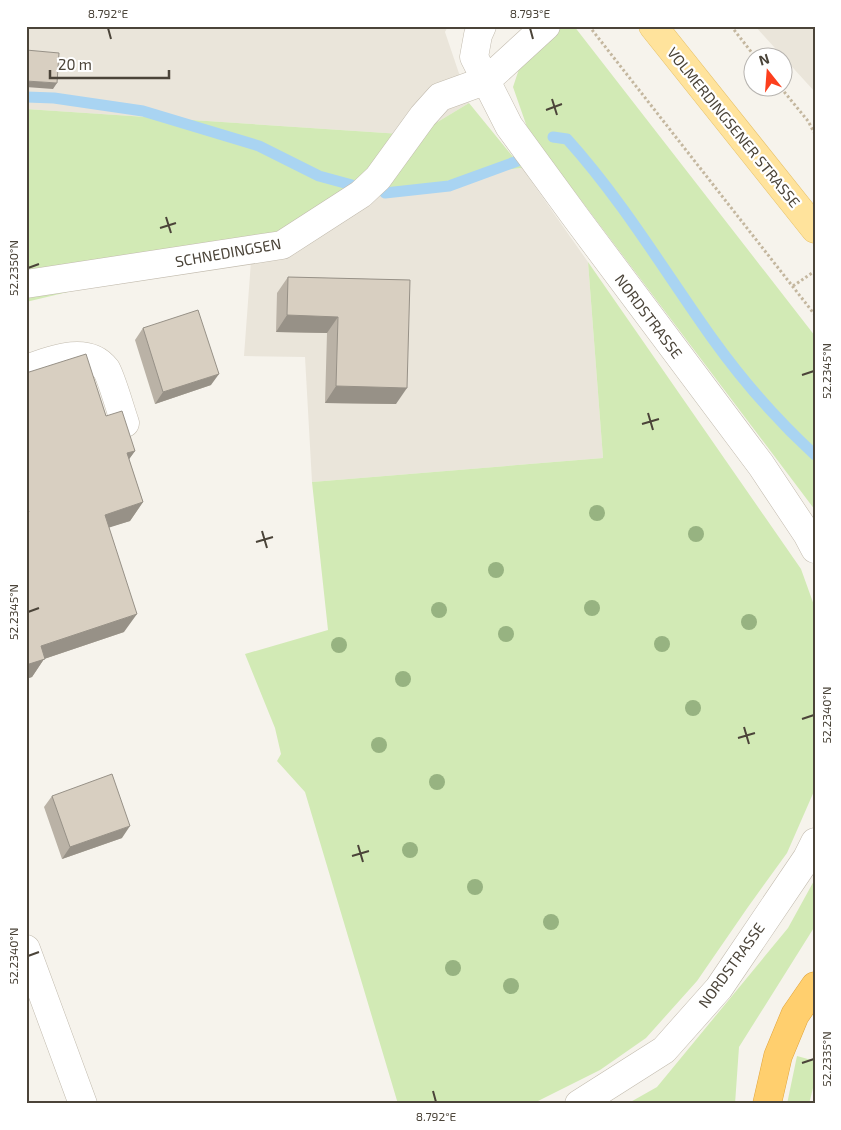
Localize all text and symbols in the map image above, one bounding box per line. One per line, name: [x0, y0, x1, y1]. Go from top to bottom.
text: 8.792°E: [88, 6, 128, 20]
text: 8.793°E: [510, 6, 550, 20]
street label: VOLMERDINGSENER STRASSE: [664, 43, 804, 211]
scale bar: [50, 48, 169, 80]
north arrow: [744, 48, 794, 98]
text: 20 m: [58, 55, 92, 73]
street label: SCHNEDINGSEN: [174, 234, 282, 270]
text: 52.2350°N: [6, 240, 20, 296]
street label: NORDSTRASSE: [611, 270, 687, 362]
text: 52.2345°N: [819, 343, 833, 399]
text: 52.2345°N: [6, 584, 20, 640]
text: 52.2340°N: [819, 687, 833, 743]
street label: NORDSTRASSE: [694, 919, 768, 1011]
text: 52.2340°N: [6, 928, 20, 984]
text: 52.2335°N: [819, 1031, 833, 1087]
text: 8.792°E: [416, 1109, 456, 1123]

